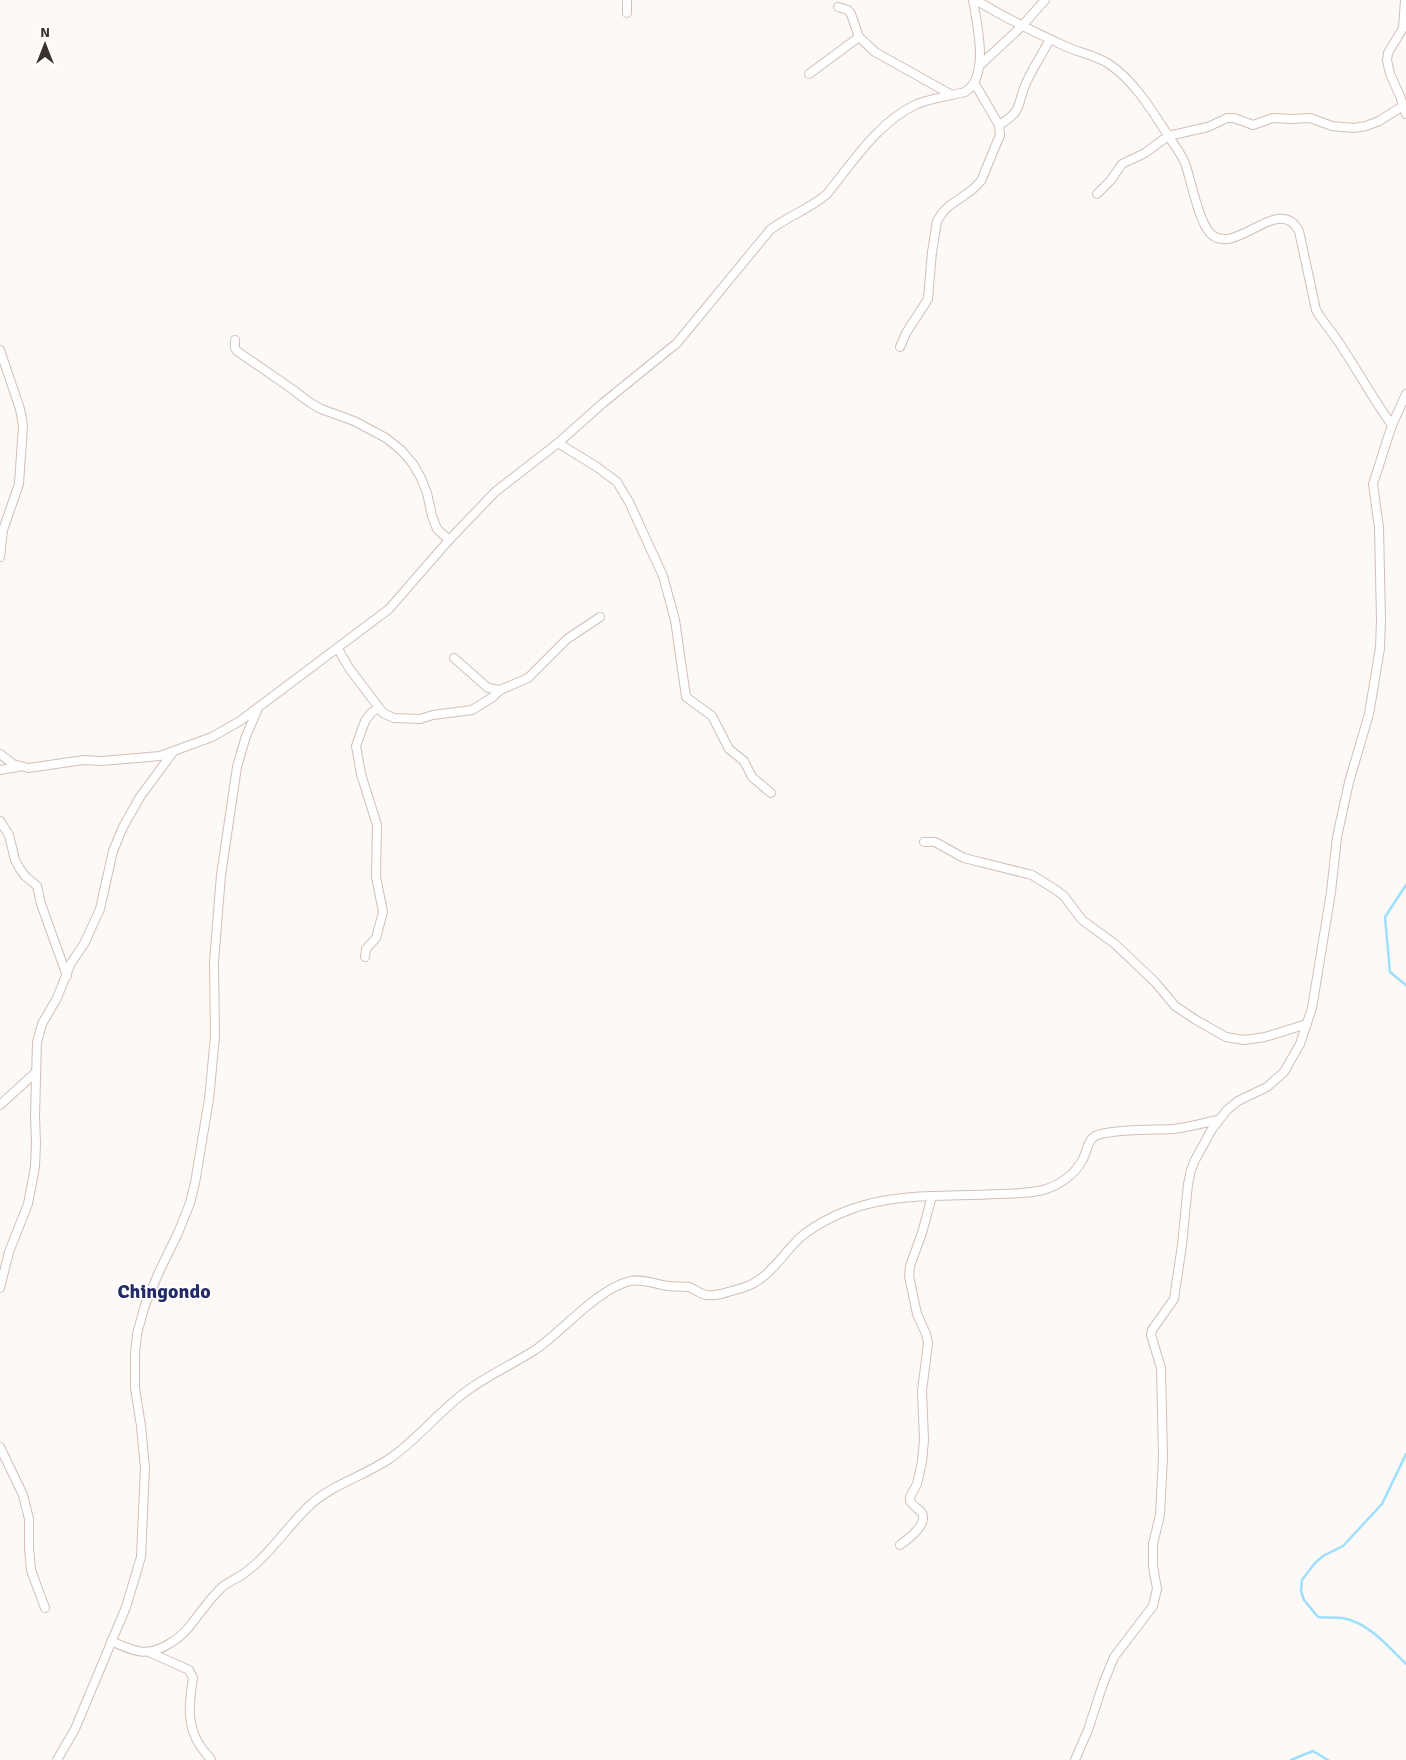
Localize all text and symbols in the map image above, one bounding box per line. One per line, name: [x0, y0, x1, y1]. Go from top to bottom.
north arrow: [20, 20, 70, 70]
text: N: [40, 24, 50, 41]
district label: Chingondo: [117, 1279, 211, 1304]

